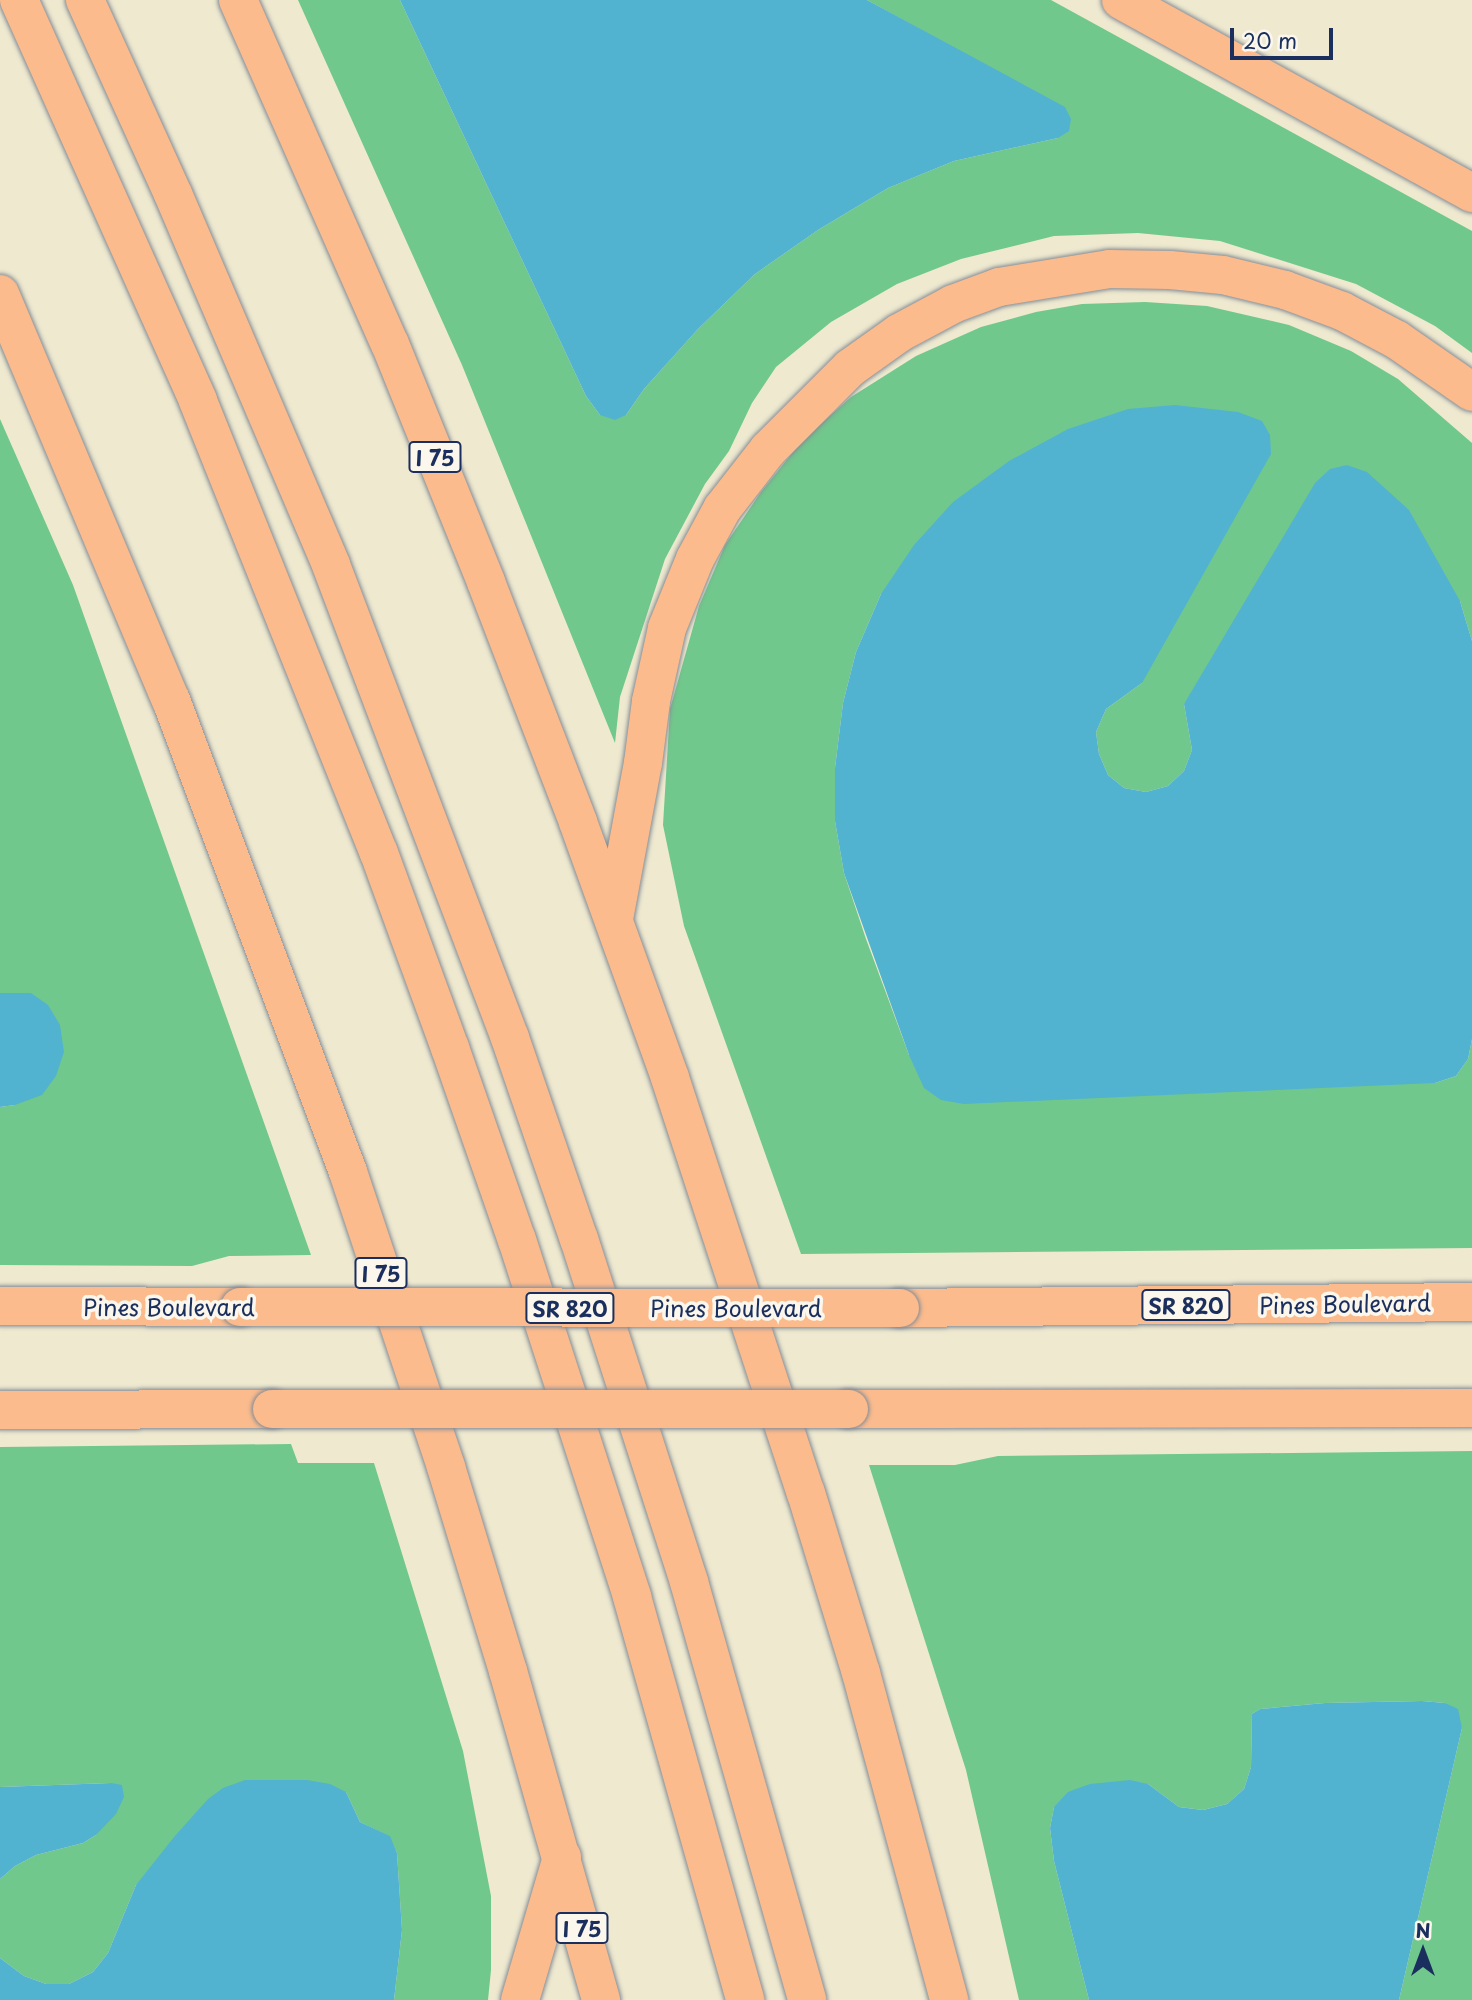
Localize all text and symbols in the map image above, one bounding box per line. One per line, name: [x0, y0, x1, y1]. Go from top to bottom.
scale bar: [1234, 14, 1337, 58]
text: 20 m: [1243, 24, 1297, 56]
road number: I 75: [407, 440, 463, 475]
road number: I 75: [353, 1256, 409, 1290]
road number: SR 820: [1139, 1288, 1233, 1322]
street label: Pines Boulevard: [1258, 1289, 1432, 1319]
road number: SR 820: [523, 1290, 617, 1326]
street label: Pines Boulevard: [82, 1293, 256, 1321]
street label: Pines Boulevard: [649, 1294, 823, 1322]
road number: I 75: [554, 1910, 610, 1946]
north arrow: [1388, 1916, 1458, 1986]
text: N: [1415, 1916, 1431, 1944]

